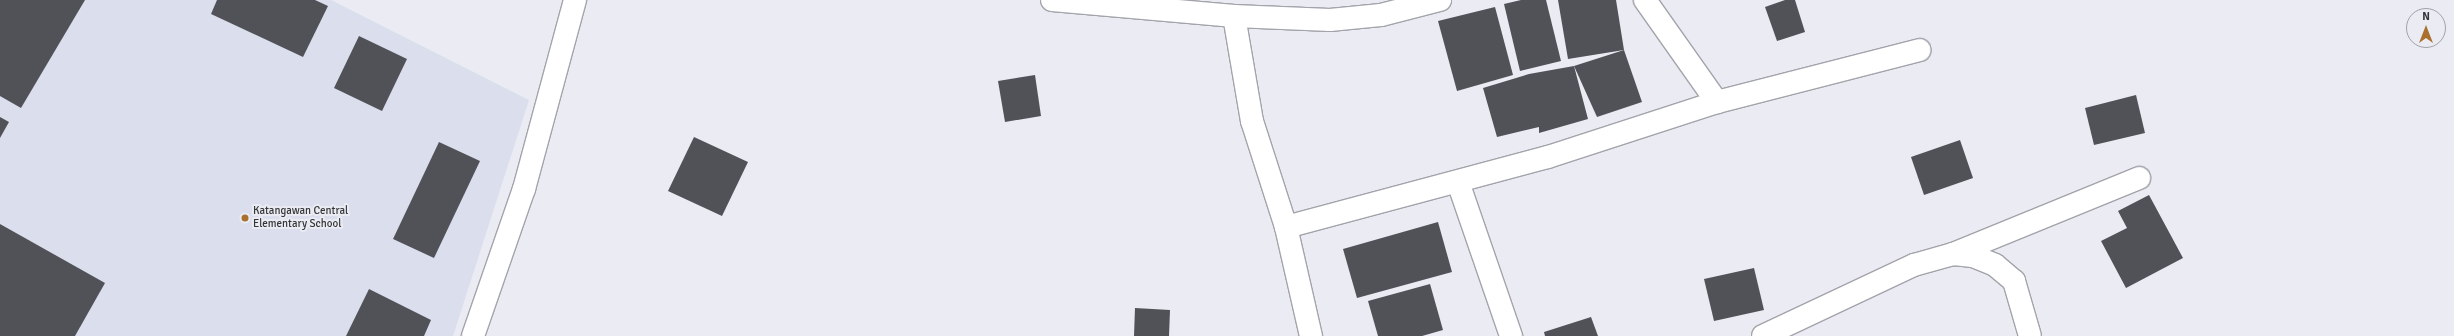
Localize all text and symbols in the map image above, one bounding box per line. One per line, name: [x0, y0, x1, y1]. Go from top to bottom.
north arrow: [2406, 8, 2446, 48]
text: N: [2422, 10, 2430, 23]
place label: Katangawan Central Elementary School: [253, 205, 348, 231]
marker: Katangawan Central Elementary School: [240, 213, 250, 223]

